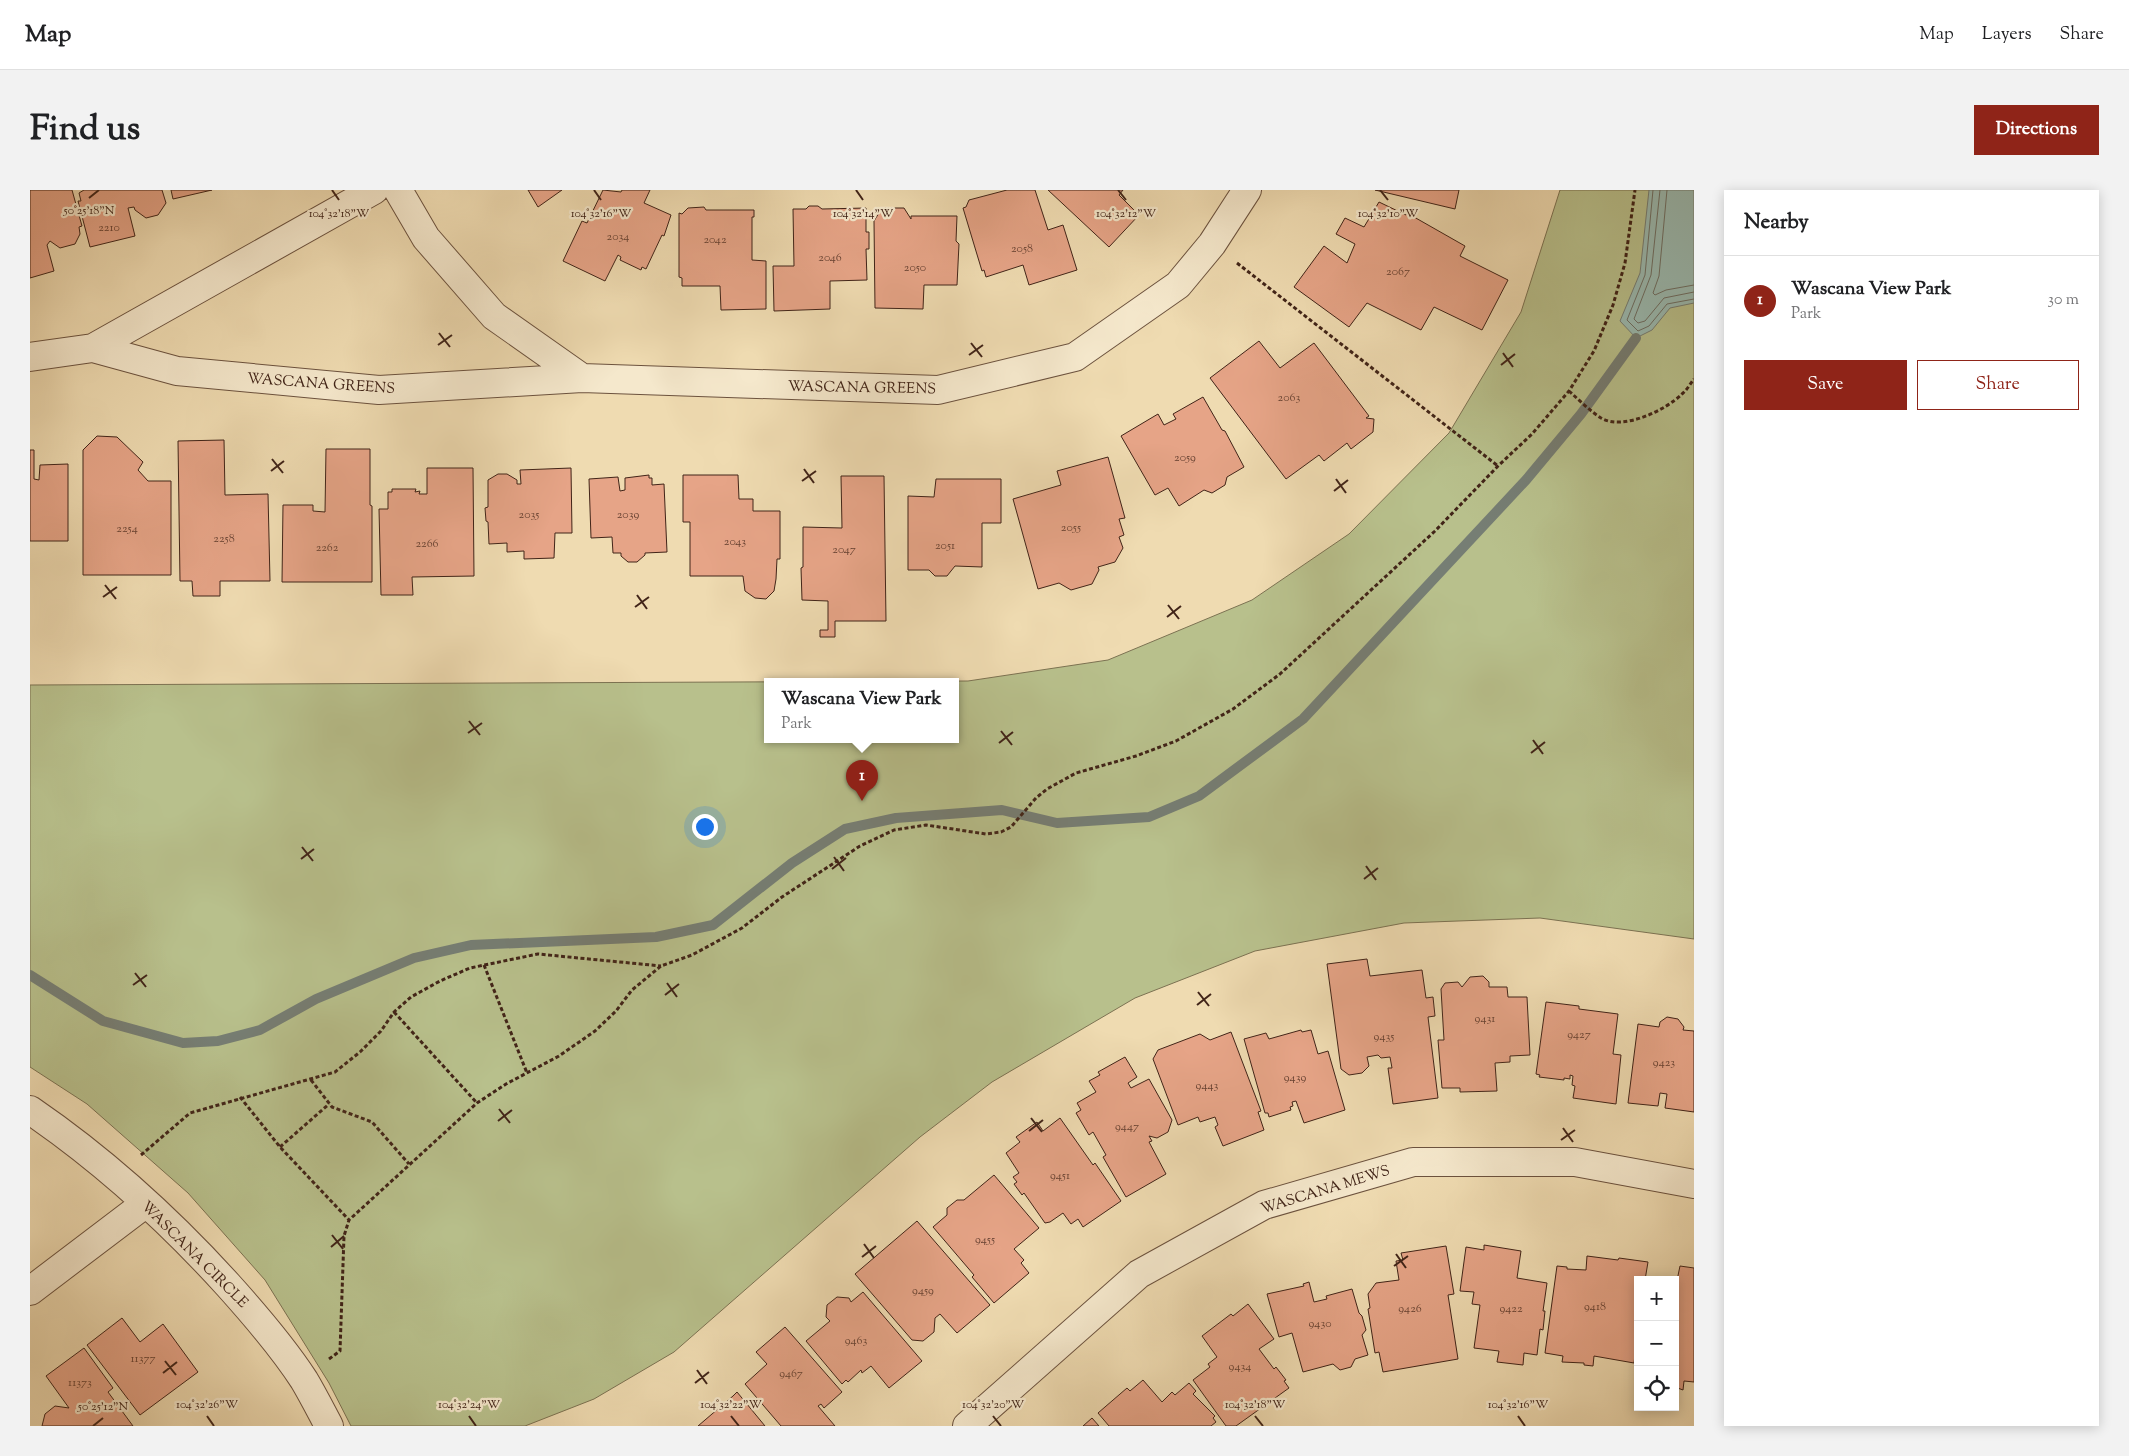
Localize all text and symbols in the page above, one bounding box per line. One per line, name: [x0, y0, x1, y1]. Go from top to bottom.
text: Map: [25, 18, 71, 52]
text: Map: [1919, 22, 1954, 48]
text: Layers: [1982, 22, 2032, 48]
text: Share: [2060, 22, 2104, 48]
text: Find us: [30, 105, 140, 156]
button: Directions: [1974, 105, 2099, 155]
text: 50°25'18"N: [63, 202, 115, 220]
text: 104°32'18"W: [309, 205, 370, 223]
text: 104°32'16"W: [571, 205, 632, 223]
text: 104°32'14"W: [833, 205, 894, 223]
text: 104°32'12"W: [1096, 205, 1157, 223]
text: 104°32'10"W: [1358, 205, 1419, 223]
text: Nearby: [1744, 208, 1809, 238]
house number: 2210: [98, 219, 120, 237]
house number: 2034: [607, 228, 629, 246]
house number: 2042: [703, 231, 727, 249]
house number: 2058: [1011, 240, 1033, 258]
house number: 2046: [818, 249, 842, 267]
house number: 2050: [904, 259, 926, 277]
house number: 2067: [1386, 263, 1410, 281]
text: Wascana View Park: [1791, 276, 1951, 303]
text: 1: [1757, 289, 1763, 312]
text: 30 m: [2048, 289, 2079, 312]
text: Park: [1791, 303, 1822, 326]
button: Save: [1744, 360, 1907, 410]
button: Share: [1917, 360, 2079, 410]
street label: WASCANA GREENS: [246, 369, 396, 400]
street label: WASCANA GREENS: [788, 377, 936, 400]
house number: 2063: [1278, 389, 1301, 407]
house number: 2059: [1174, 449, 1196, 467]
house number: 2035: [519, 506, 539, 524]
house number: 2039: [617, 506, 639, 524]
house number: 2055: [1061, 519, 1081, 537]
house number: 2254: [116, 520, 138, 538]
house number: 2258: [213, 530, 235, 548]
house number: 2043: [724, 533, 746, 551]
house number: 2266: [415, 535, 439, 553]
house number: 2051: [935, 537, 955, 555]
house number: 2262: [316, 539, 339, 557]
house number: 2047: [832, 541, 856, 559]
popup: [764, 678, 959, 743]
text: Wascana View Park: [781, 686, 942, 713]
text: Park: [781, 713, 812, 736]
pin: 1: [846, 760, 878, 801]
your location: [692, 814, 718, 840]
house number: 9431: [1475, 1010, 1495, 1028]
house number: 9427: [1567, 1026, 1591, 1044]
house number: 9435: [1374, 1028, 1394, 1046]
house number: 9423: [1653, 1054, 1675, 1072]
house number: 9439: [1284, 1069, 1306, 1087]
house number: 9443: [1196, 1077, 1219, 1095]
house number: 9447: [1115, 1118, 1139, 1136]
street label: WASCANA MEWS: [1258, 1161, 1393, 1220]
house number: 9451: [1050, 1167, 1070, 1185]
street label: WASCANA CIRCLE: [136, 1197, 252, 1313]
house number: 9455: [975, 1231, 995, 1249]
map controls: [1634, 1276, 1679, 1411]
button: +: [1634, 1276, 1679, 1321]
house number: 9459: [912, 1282, 934, 1300]
house number: 9418: [1584, 1298, 1606, 1316]
house number: 9426: [1398, 1300, 1422, 1318]
house number: 9422: [1499, 1300, 1523, 1318]
house number: 9430: [1309, 1315, 1331, 1333]
button: −: [1634, 1321, 1679, 1366]
house number: 9463: [845, 1332, 867, 1350]
house number: 11377: [130, 1350, 156, 1368]
house number: 9434: [1229, 1358, 1251, 1376]
house number: 9467: [779, 1365, 803, 1383]
button: locate: [1634, 1366, 1679, 1411]
house number: 11373: [68, 1374, 92, 1392]
text: 104°32'26"W: [176, 1396, 239, 1414]
text: 104°32'24"W: [438, 1396, 501, 1414]
text: 104°32'22"W: [700, 1396, 762, 1414]
text: 104°32'20"W: [962, 1396, 1025, 1414]
text: 104°32'18"W: [1225, 1396, 1286, 1414]
text: 104°32'16"W: [1488, 1396, 1549, 1414]
text: 50°25'12"N: [77, 1398, 129, 1416]

